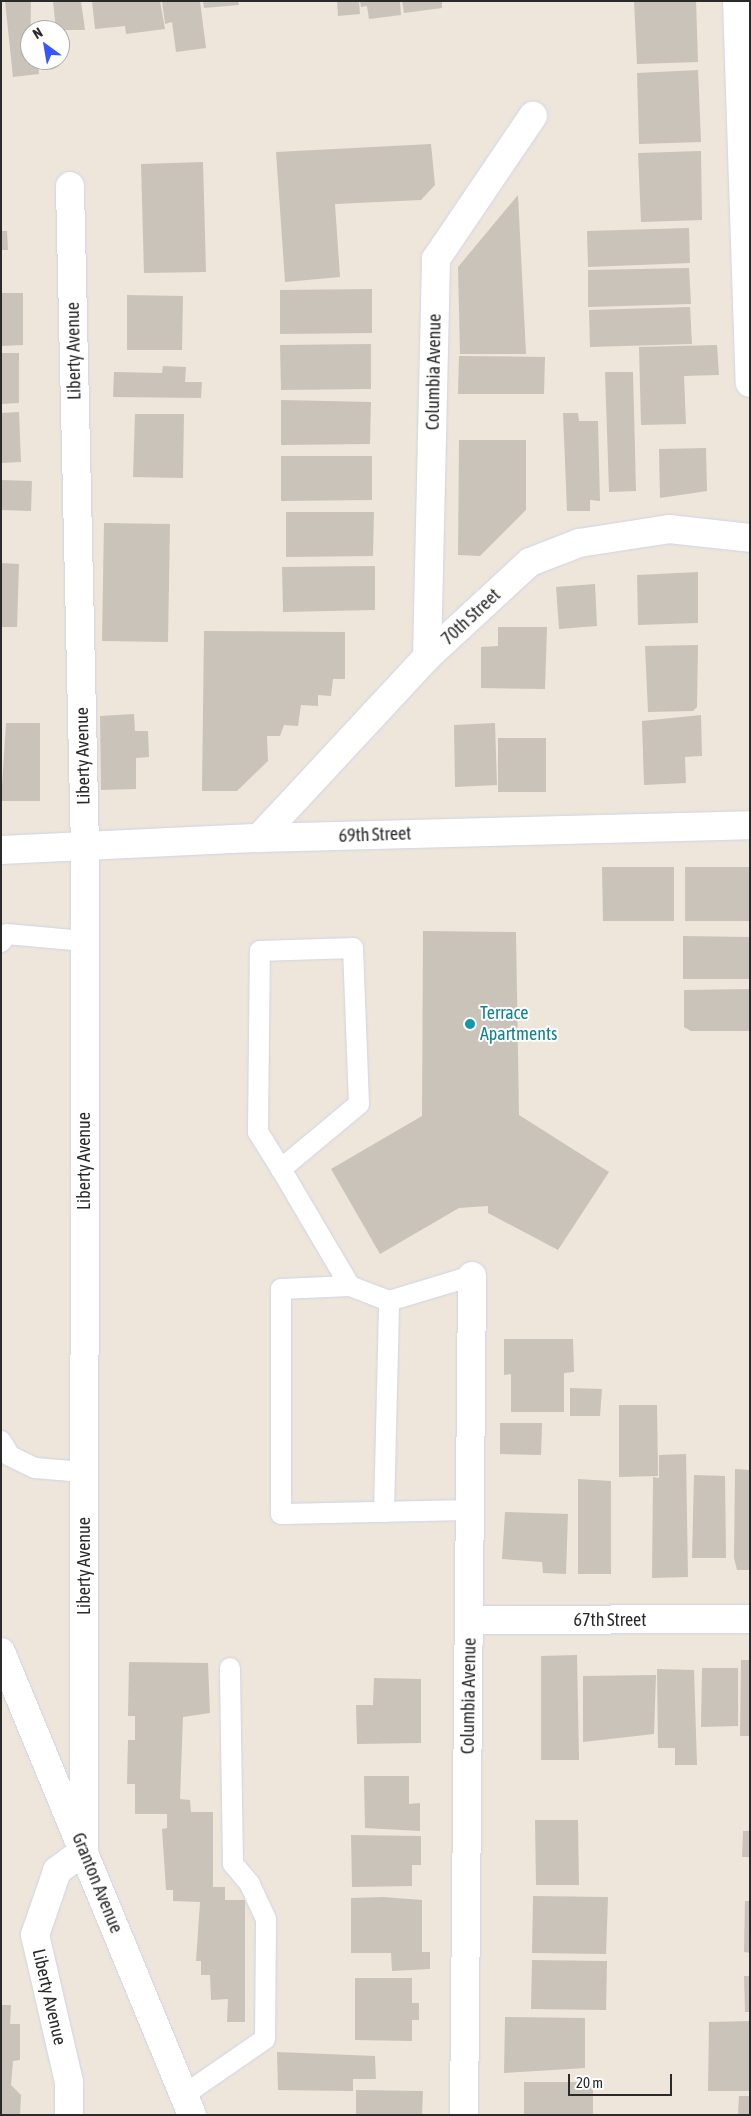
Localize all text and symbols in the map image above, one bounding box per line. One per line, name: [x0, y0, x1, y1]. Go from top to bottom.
north arrow: [20, 20, 70, 70]
text: N: [30, 24, 45, 42]
street label: Liberty Avenue: [62, 302, 86, 400]
street label: Columbia Avenue: [422, 314, 446, 430]
street label: 70th Street: [437, 584, 505, 650]
street label: Liberty Avenue: [71, 707, 95, 805]
street label: 69th Street: [338, 823, 412, 847]
place label: Terrace Apartments: [480, 1003, 557, 1046]
marker: Terrace Apartments: [464, 1018, 476, 1030]
street label: Liberty Avenue: [73, 1112, 95, 1210]
street label: Liberty Avenue: [73, 1517, 95, 1615]
street label: 67th Street: [574, 1609, 646, 1631]
street label: Columbia Avenue: [457, 1638, 481, 1754]
street label: Granton Avenue: [67, 1830, 127, 1936]
street label: Liberty Avenue: [27, 1947, 71, 2047]
scale bar: [571, 2064, 675, 2096]
text: 20 m: [576, 2074, 603, 2091]

